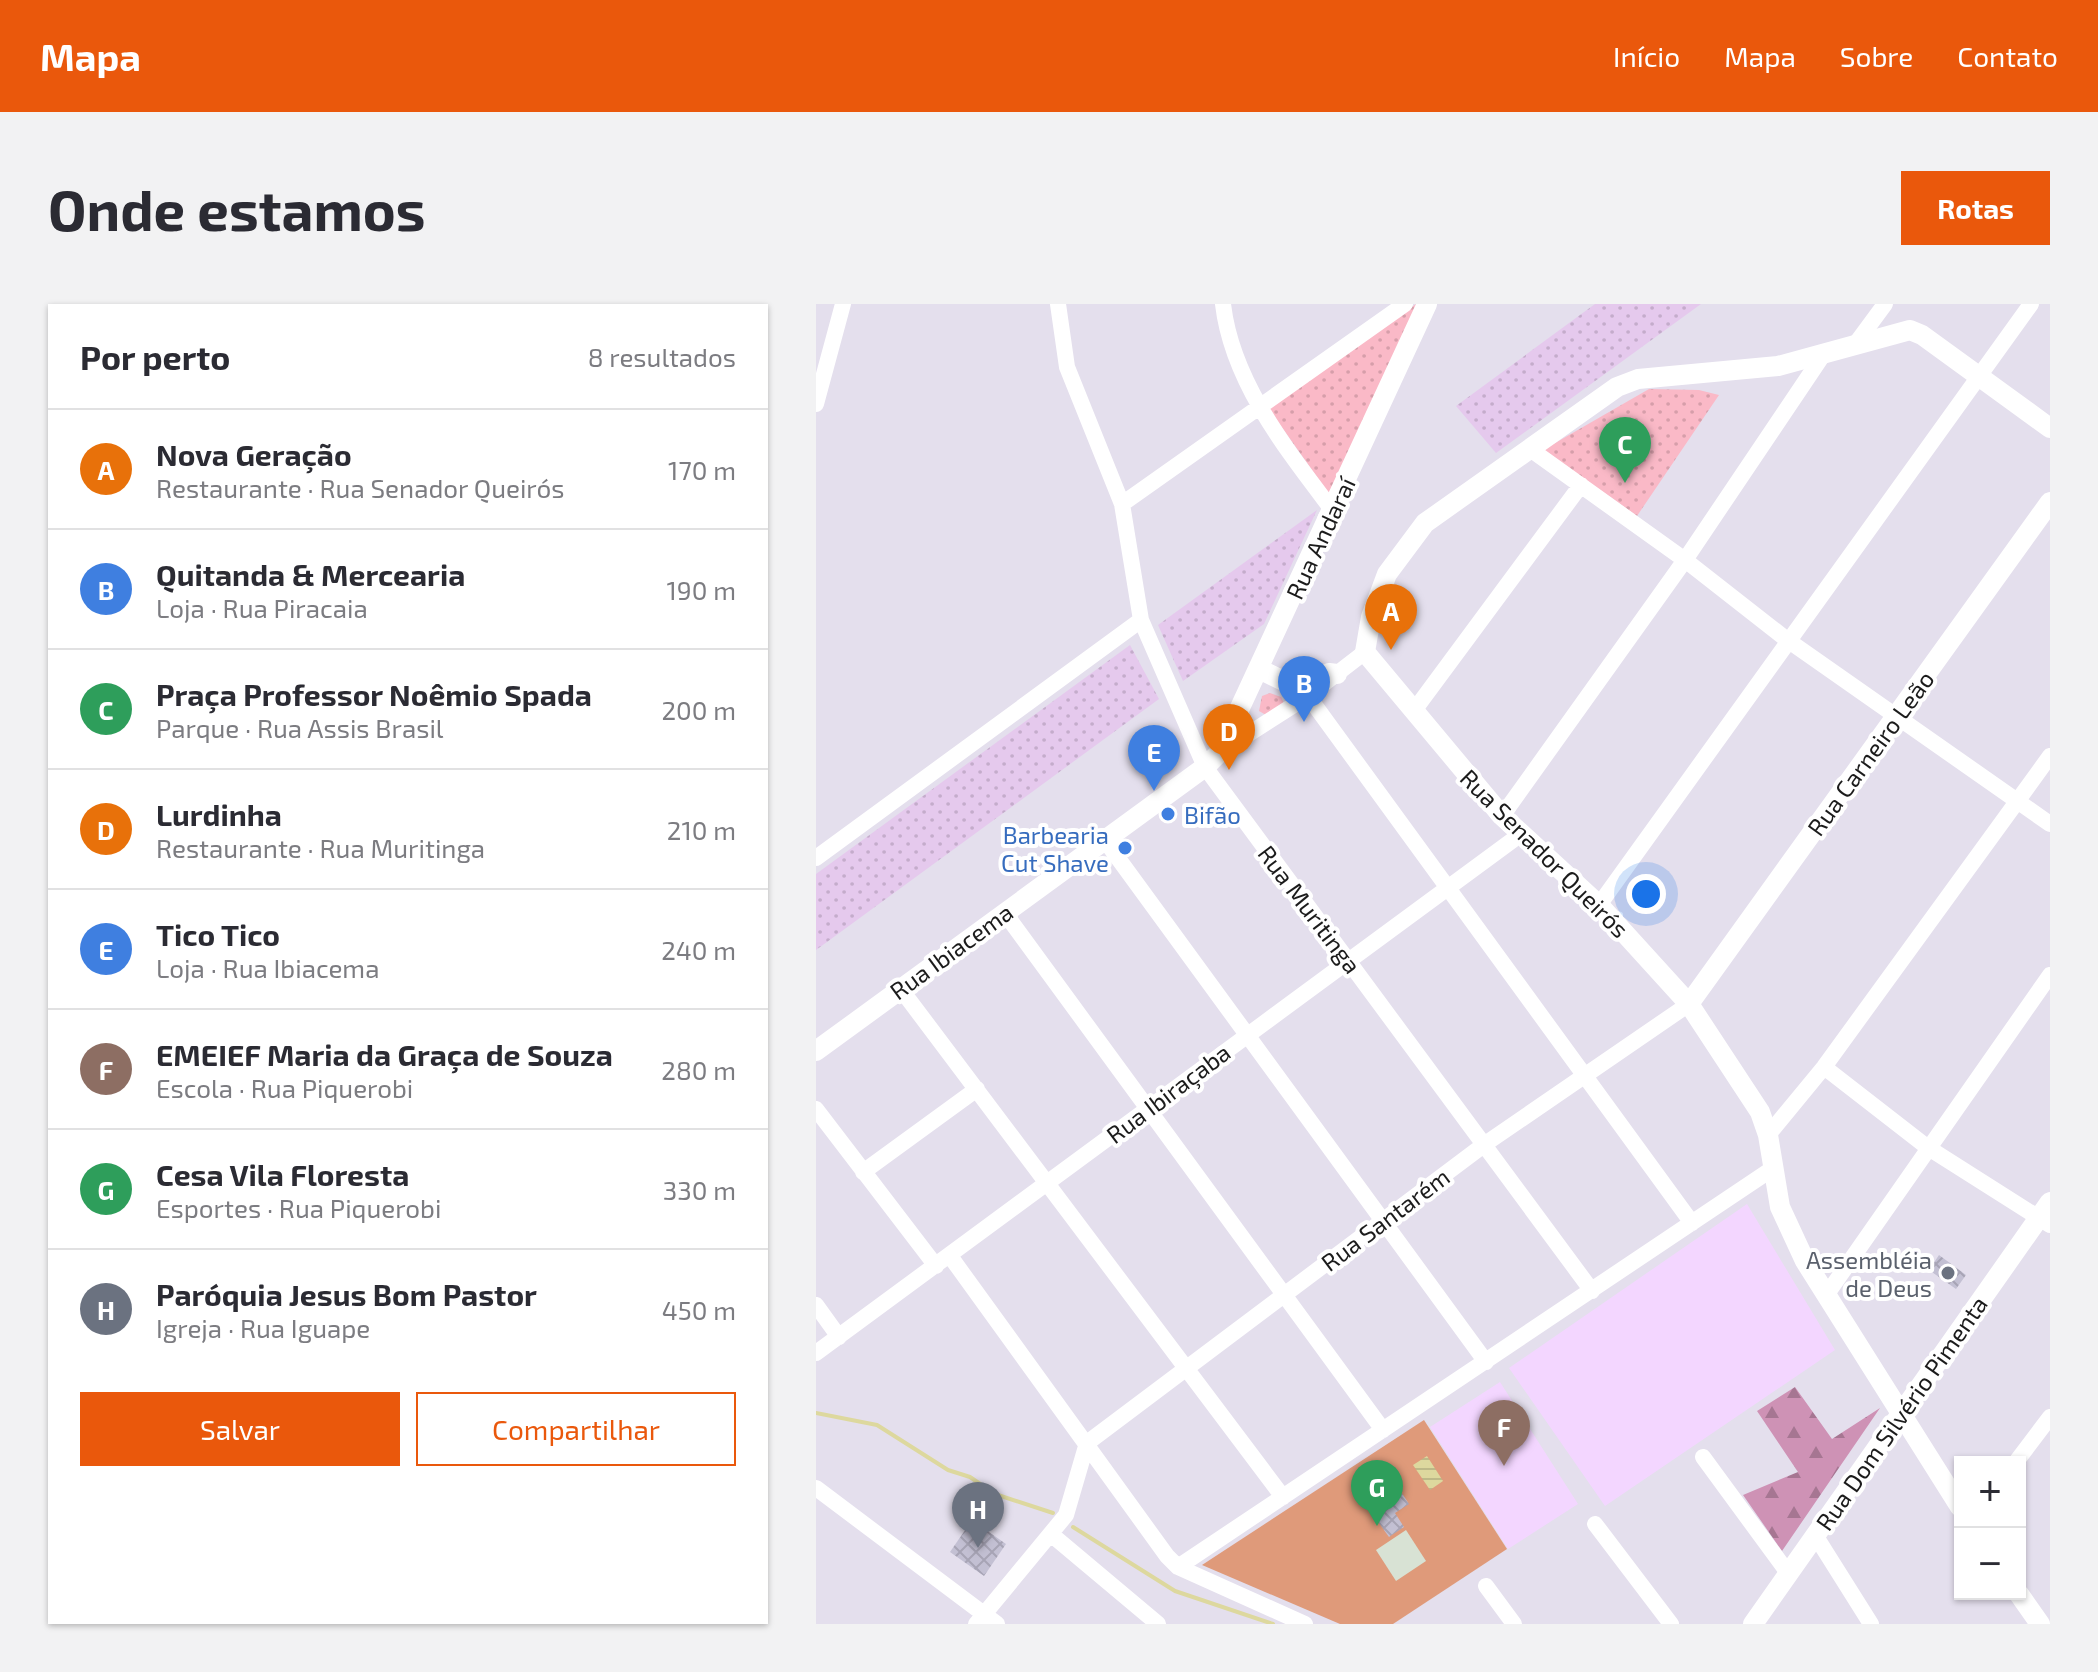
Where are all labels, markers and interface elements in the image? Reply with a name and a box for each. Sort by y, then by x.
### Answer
text: Mapa [40,33,141,79]
text: Início [1613,39,1680,73]
text: Mapa [1724,39,1796,73]
text: Sobre [1840,39,1913,73]
text: Contato [1957,39,2058,73]
button: Rotas [1901,171,2050,245]
text: Onde estamos [48,175,426,242]
text: Por perto [80,336,230,377]
text: 8 resultados [588,341,736,372]
pin: C [1599,417,1651,483]
text: Nova Geração [156,436,352,472]
text: A [98,454,114,485]
text: 170 m [668,454,736,485]
text: Restaurante · Rua Senador Queirós [156,472,564,503]
street label: Rua Andaraí [1279,472,1361,604]
text: Quitanda & Mercearia [156,556,465,592]
text: B [98,574,114,605]
text: 190 m [667,574,736,605]
pin: A [1365,584,1417,650]
text: Loja · Rua Piracaia [156,592,368,623]
pin: B [1278,656,1330,722]
street label: Rua Carneiro Leão [1800,665,1940,841]
text: Praça Professor Noêmio Spada [156,676,592,712]
text: C [98,694,114,725]
text: 200 m [661,694,736,725]
pin: D [1203,704,1255,770]
text: Parque · Rua Assis Brasil [156,712,444,743]
pin: E [1128,725,1180,791]
street label: Rua Senador Queirós [1455,763,1635,943]
text: Lurdinha [156,796,282,832]
place label: Bifão [1184,800,1241,829]
marker: Bifão [1159,805,1177,823]
text: D [97,814,115,845]
text: 210 m [667,814,736,845]
place label: Barbearia Cut Shave [1001,820,1109,877]
text: Restaurante · Rua Muritinga [156,832,485,863]
marker: Barbearia Cut Shave [1116,839,1134,857]
street label: Rua Muritinga [1252,839,1368,979]
your location [1626,874,1666,914]
street label: Rua Ibiacema [884,897,1018,1005]
text: Tico Tico [156,916,280,952]
text: E [98,934,114,965]
text: 240 m [661,934,736,965]
text: Loja · Rua Ibiacema [156,952,379,983]
text: EMEIEF Maria da Graça de Souza [156,1036,613,1072]
street label: Rua Ibiraçaba [1100,1037,1236,1150]
text: F [99,1054,113,1085]
text: 280 m [661,1054,736,1085]
text: Escola · Rua Piquerobi [156,1072,413,1103]
text: Cesa Vila Floresta [156,1156,409,1192]
street label: Rua Santarém [1315,1161,1455,1277]
text: G [98,1174,114,1205]
text: 330 m [663,1174,736,1205]
text: Esportes · Rua Piquerobi [156,1192,441,1223]
place label: Assembléia de Deus [1806,1245,1932,1302]
marker: Assembléia de Deus [1939,1264,1957,1282]
text: Paróquia Jesus Bom Pastor [156,1276,537,1312]
street label: Rua Dom Silvério Pimenta [1809,1290,1993,1536]
text: H [97,1294,115,1325]
text: 450 m [662,1294,736,1325]
text: Igreja · Rua Iguape [156,1312,370,1343]
button: Salvar [80,1392,400,1466]
button: Compartilhar [416,1392,736,1466]
pin: F [1478,1400,1530,1466]
map controls [1954,1456,2026,1600]
button: + [1954,1456,2026,1528]
pin: G [1351,1460,1403,1526]
pin: H [952,1482,1004,1548]
button: − [1954,1528,2026,1600]

